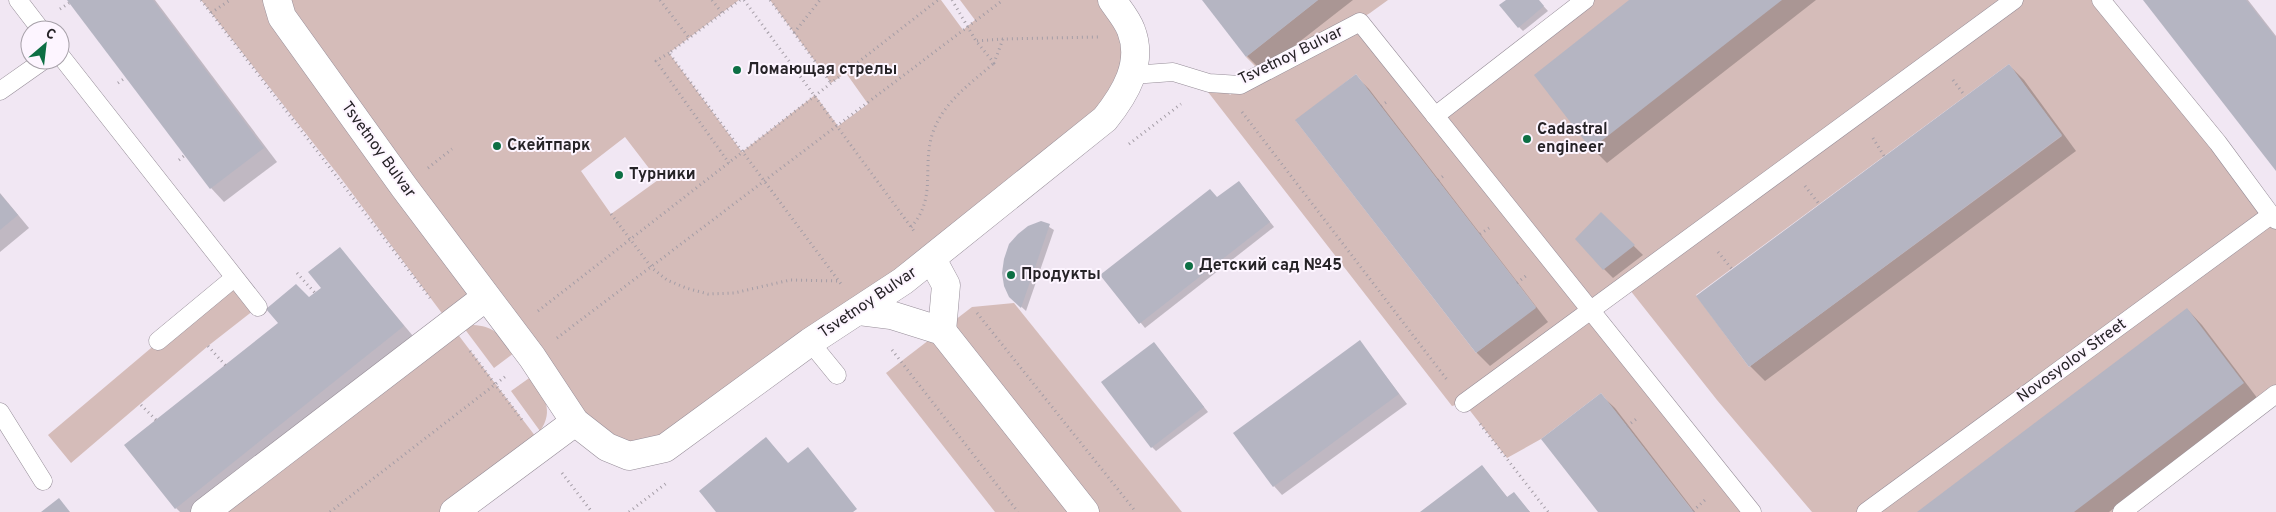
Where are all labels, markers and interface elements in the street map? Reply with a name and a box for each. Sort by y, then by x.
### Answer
north arrow [20,20,70,70]
street label: Tsvetnoy Bulvar [1235,22,1347,90]
text: С [42,25,58,44]
place label: Ломающая стрелы [747,60,897,80]
marker: Ломающая стрелы [731,64,743,76]
street label: Tsvetnoy Bulvar [336,98,420,202]
place label: Cadastral engineer [1537,120,1608,158]
marker: Cadastral engineer [1521,133,1533,145]
place label: Скейтпарк [507,136,590,156]
marker: Скейтпарк [491,140,503,152]
place label: Турники [629,165,696,185]
marker: Турники [613,169,625,181]
place label: Детский сад №45 [1199,256,1342,276]
marker: Детский сад №45 [1183,260,1195,272]
street label: Tsvetnoy Bulvar [815,263,921,343]
place label: Продукты [1021,265,1101,285]
marker: Продукты [1005,269,1017,281]
street label: Novosyolov Street [2013,315,2131,407]

